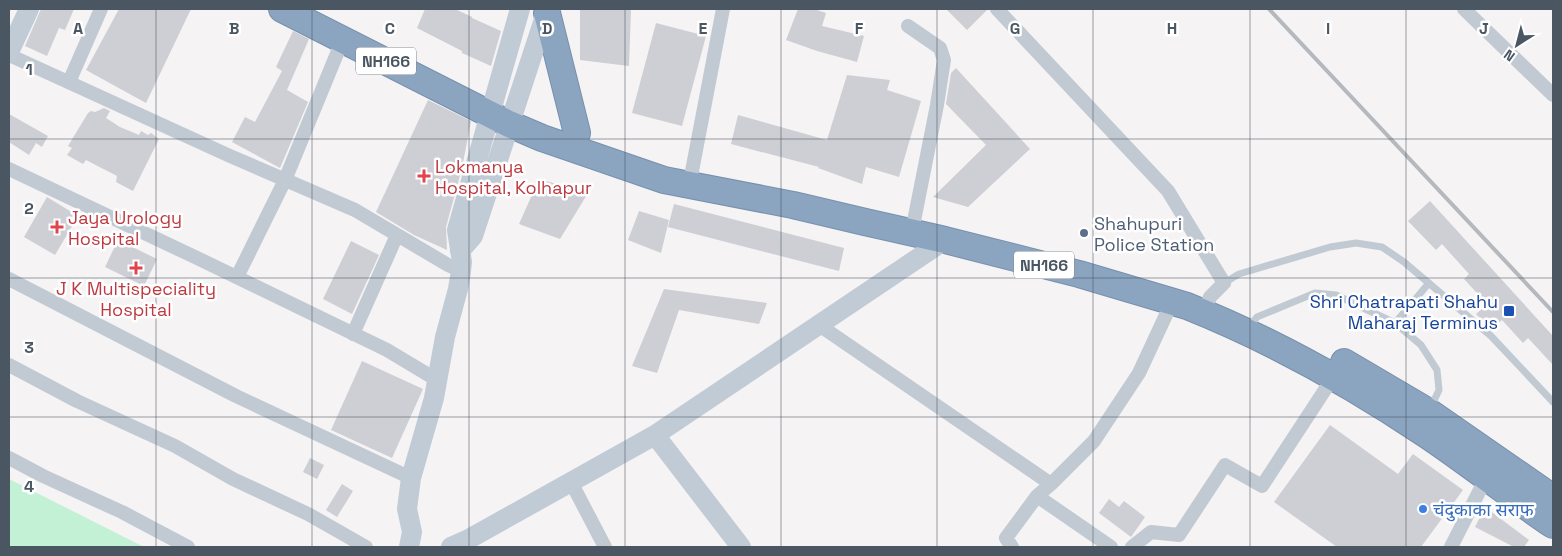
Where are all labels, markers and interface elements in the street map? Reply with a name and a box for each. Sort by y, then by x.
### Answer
text: A [73,18,83,39]
text: B [229,18,239,39]
text: C [385,18,395,39]
text: D [542,18,552,39]
text: E [699,18,708,39]
text: F [855,18,864,39]
text: G [1010,18,1020,39]
text: H [1167,18,1177,39]
text: I [1326,18,1330,39]
text: J [1479,18,1489,39]
north arrow [1492,20,1542,70]
text: N [1500,45,1518,66]
road number: NH166 [356,48,416,74]
text: 1 [25,59,33,80]
place label: Lokmanya Hospital, Kolhapur [435,155,592,199]
marker: Lokmanya Hospital, Kolhapur [417,169,431,183]
text: 2 [24,198,34,219]
place label: Jaya Urology Hospital [68,206,182,250]
place label: Shahupuri Police Station [1094,212,1214,256]
marker: Jaya Urology Hospital [50,220,64,234]
marker: Shahupuri Police Station [1078,227,1090,239]
road number: NH166 [1014,252,1074,278]
marker: J K Multispeciality Hospital [129,261,143,275]
place label: J K Multispeciality Hospital [56,277,216,321]
place label: Shri Chatrapati Shahu Maharaj Terminus [1310,290,1498,334]
marker: Shri Chatrapati Shahu Maharaj Terminus [1502,304,1516,318]
text: 3 [24,337,34,358]
text: 4 [24,476,34,497]
place label: चंदुकाका सराफ [1433,498,1535,522]
marker: चंदुकाका सराफ [1417,503,1429,515]

